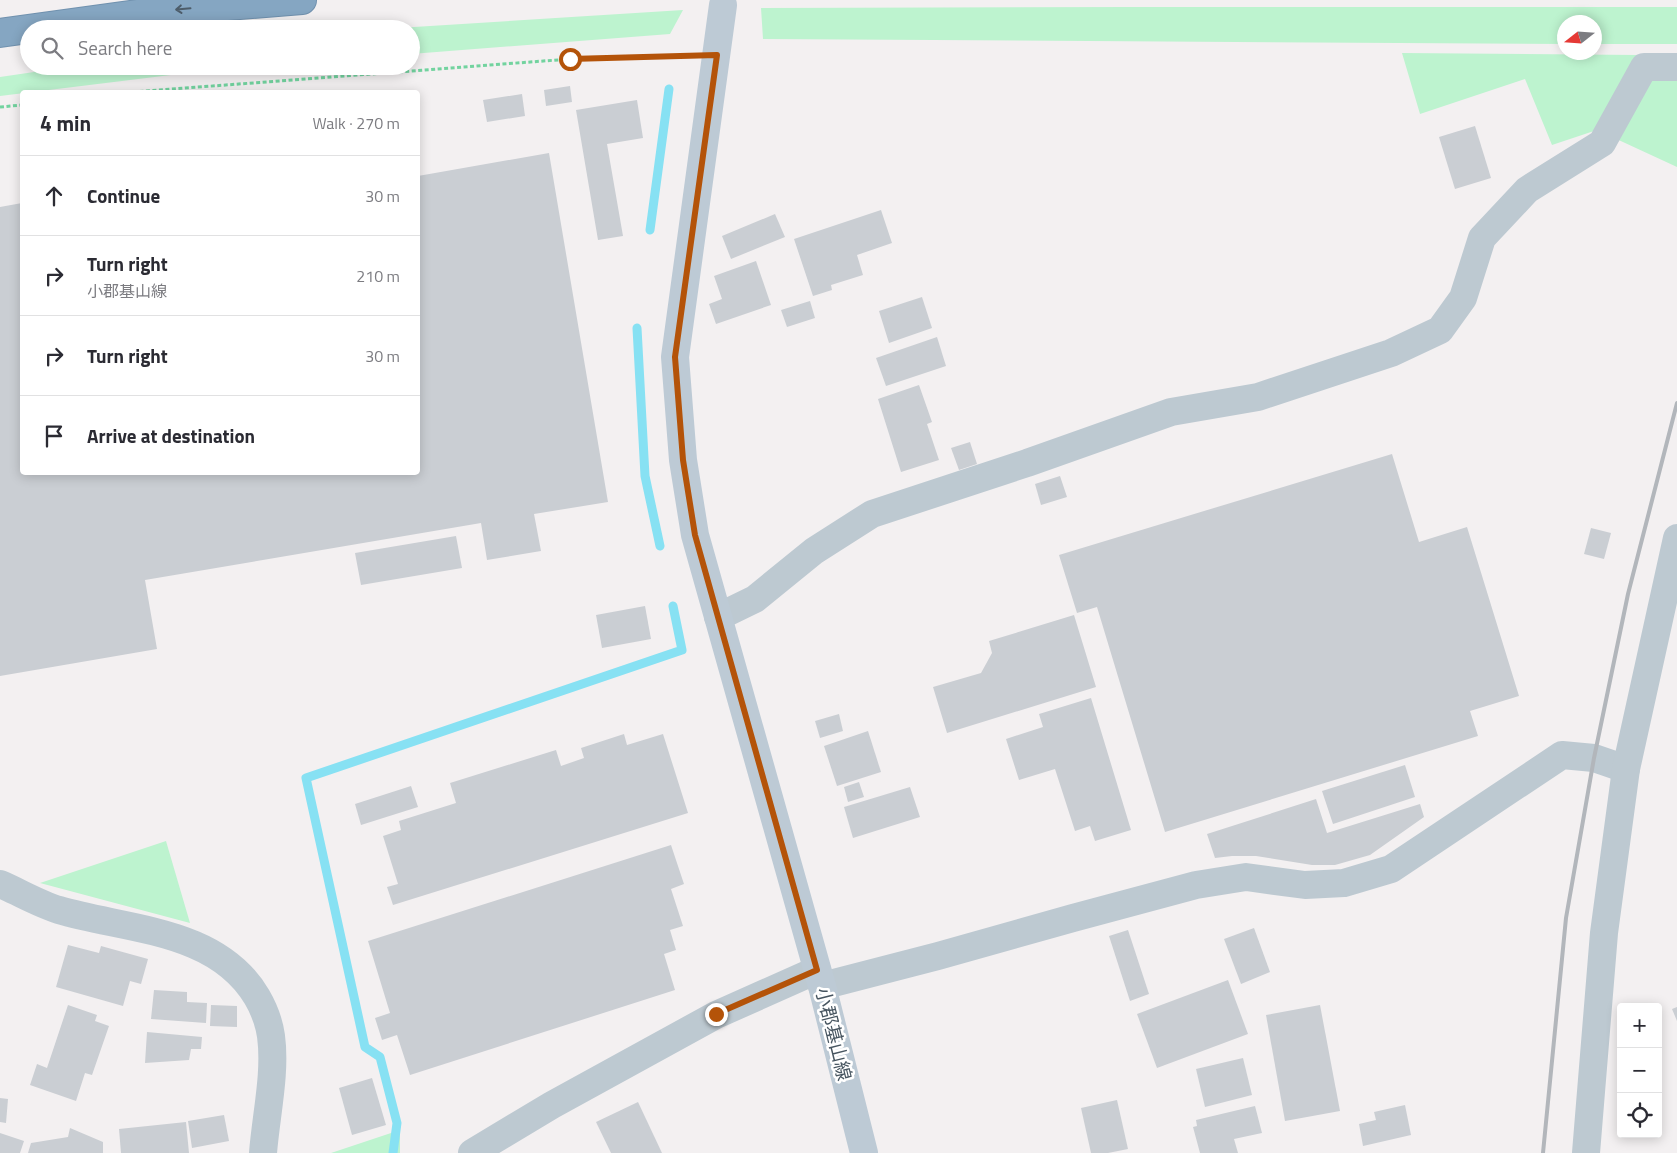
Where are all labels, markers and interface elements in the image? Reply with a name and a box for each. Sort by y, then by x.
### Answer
one-way arrow [176,5,192,14]
north arrow [1557,15,1602,60]
search box [20,20,420,75]
text: Search here [78,33,172,62]
icon: search [38,34,66,62]
route start [559,48,582,71]
text: 4 min [40,107,91,139]
text: Walk · 270 m [312,111,400,135]
text: Continue [87,181,160,210]
icon: ahead [40,182,68,210]
text: 30 m [365,184,400,208]
text: Turn right [87,249,168,278]
icon: right [40,262,68,290]
text: 210 m [356,264,400,288]
text: 小郡基山線 [87,279,167,303]
text: Turn right [87,341,168,370]
icon: right [40,342,68,370]
text: 30 m [365,344,400,368]
text: Arrive at destination [87,421,255,450]
icon: arrive [40,422,68,450]
street label: 小郡基山線 [809,984,860,1083]
route end [705,1003,728,1026]
map controls [1617,1003,1662,1138]
button: + [1617,1003,1662,1048]
button: − [1617,1048,1662,1093]
button: locate [1617,1093,1662,1138]

